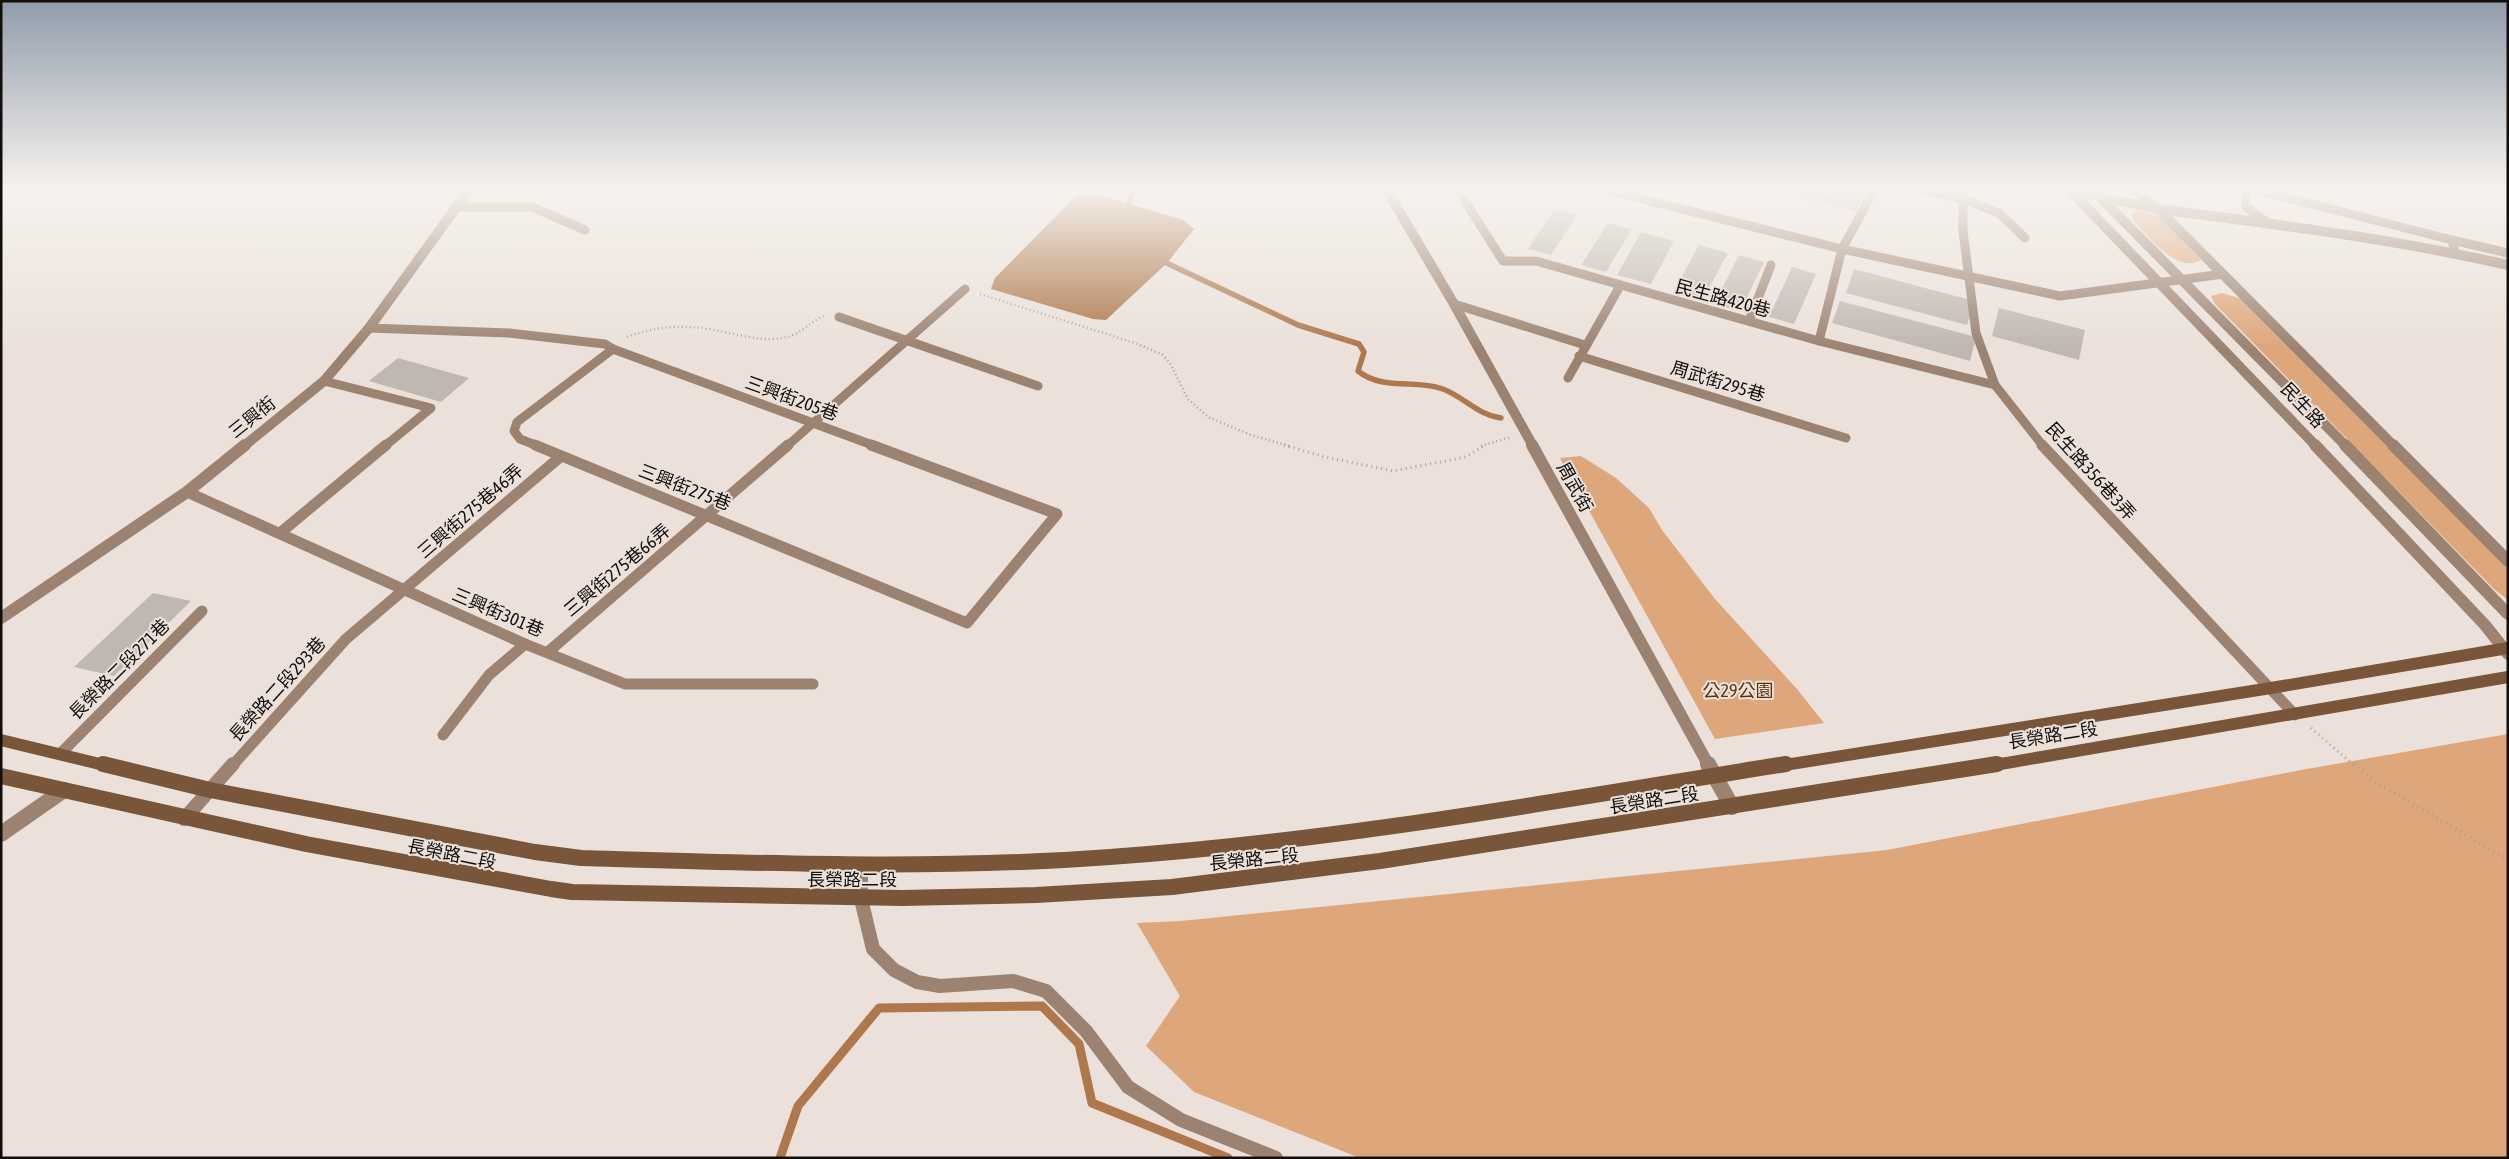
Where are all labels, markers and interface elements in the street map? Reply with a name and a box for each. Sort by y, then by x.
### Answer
street label: 民生路420巷 [1673,275,1773,321]
street label: 周武街295巷 [1668,357,1768,405]
street label: 三興街205巷 [743,371,841,425]
street label: 民生路 [2277,378,2329,432]
street label: 三興街 [224,392,280,442]
street label: 民生路356巷3弄 [2042,418,2140,524]
street label: 周武街 [1553,458,1597,516]
street label: 三興街275巷46弄 [413,460,527,562]
street label: 三興街275巷 [636,460,734,514]
street label: 三興街275巷66弄 [560,519,674,621]
street label: 三興街301巷 [449,583,547,641]
street label: 長榮路二段271巷 [64,614,174,724]
street label: 長榮路二段293巷 [225,632,329,746]
park label: 公29公園 [1703,680,1773,701]
street label: 長榮路二段 [2007,718,2099,752]
street label: 長榮路二段 [1608,783,1700,817]
street label: 長榮路二段 [406,835,498,873]
street label: 長榮路二段 [1208,844,1300,874]
street label: 長榮路二段 [807,869,897,890]

